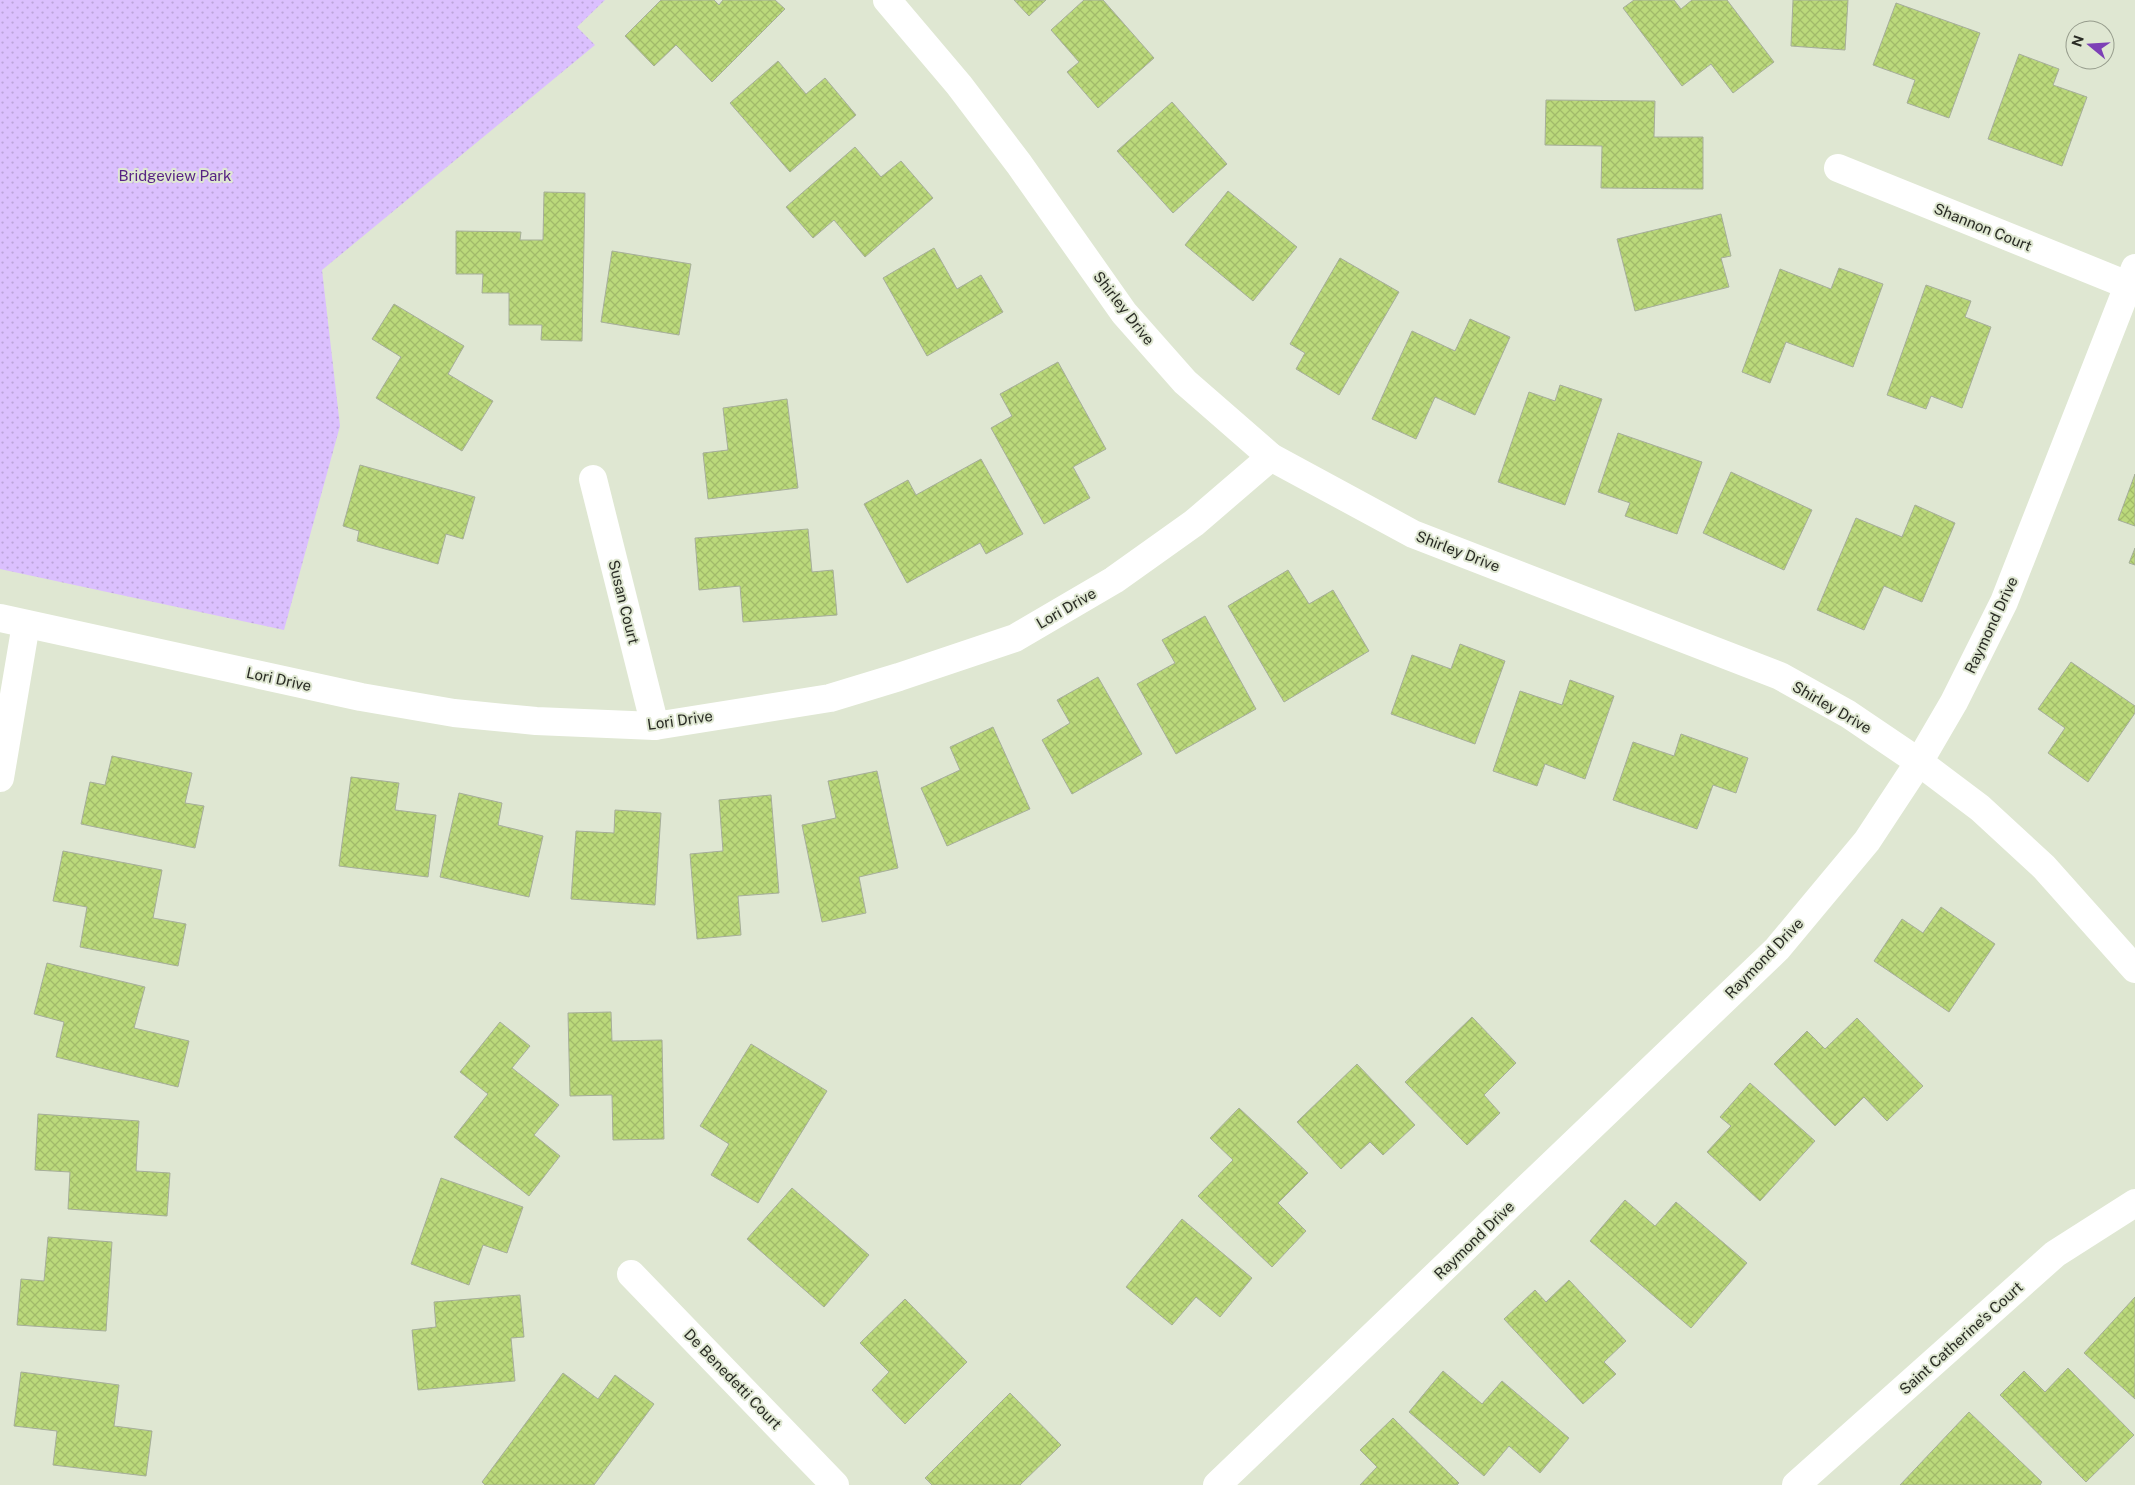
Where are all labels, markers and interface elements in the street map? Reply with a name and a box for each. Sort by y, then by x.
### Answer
north arrow [2065,20,2115,70]
text: N [2068,33,2087,49]
park label: Bridgeview Park [119,167,231,184]
street label: Shannon Court [1932,200,2035,254]
street label: Shirley Drive [1090,268,1158,348]
street label: Shirley Drive [1414,527,1502,575]
street label: Susan Court [605,558,643,646]
street label: Raymond Drive [1961,574,2021,676]
street label: Lori Drive [1033,584,1099,632]
street label: Lori Drive [245,664,313,694]
street label: Shirley Drive [1789,678,1875,736]
street label: Lori Drive [646,707,714,733]
street label: Raymond Drive [1722,914,1806,1002]
street label: Raymond Drive [1430,1198,1518,1282]
street label: Saint Catherine's Court [1896,1278,2026,1398]
street label: De Benedetti Court [681,1325,785,1433]

